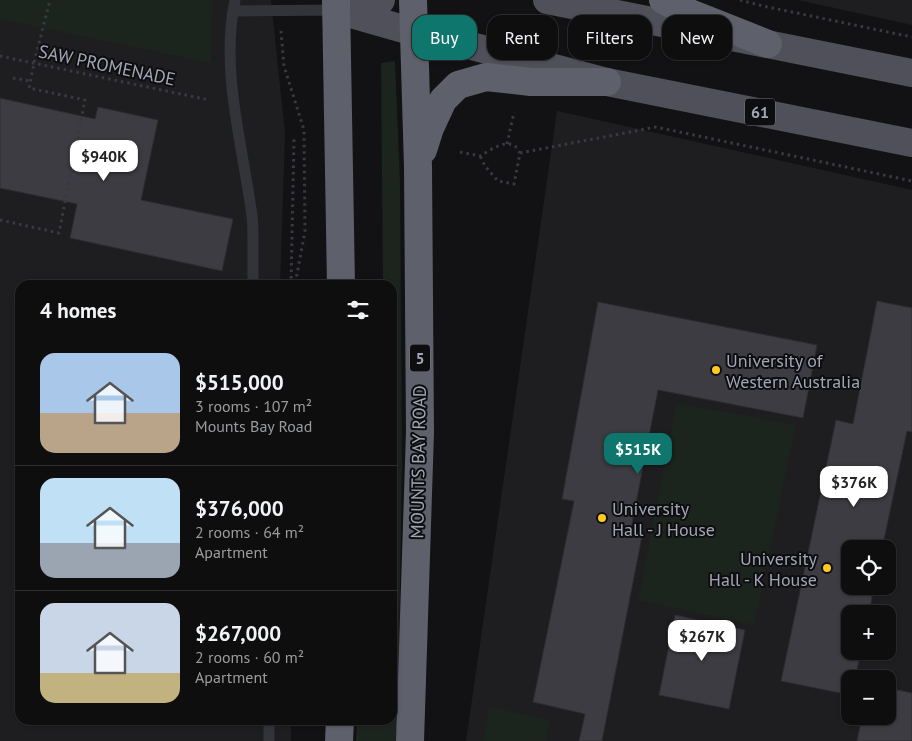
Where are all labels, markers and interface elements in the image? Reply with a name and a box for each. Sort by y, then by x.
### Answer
chip: Buy [412,15,477,60]
chip: Rent [487,15,558,60]
chip: Filters [568,15,652,60]
chip: New [662,15,732,60]
street label: SAW PROMENADE [37,39,177,91]
road number: 61 [745,98,775,125]
pin: $940K [69,140,139,182]
text: $940K [81,146,127,166]
icon: filters [344,296,372,324]
text: 4 homes [40,297,116,324]
road number: 5 [410,344,430,372]
place label: University of Western Australia [726,349,860,393]
marker: University of Western Australia [710,364,722,376]
text: $515,000 [195,369,284,396]
icon: home [80,373,140,433]
street label: MOUNTS BAY ROAD [405,385,431,539]
text: 3 rooms · 107 m² [195,396,312,416]
text: Mounts Bay Road [195,416,312,436]
pin: $515K [603,432,673,475]
text: $515K [615,439,661,459]
pin: $376K [819,466,889,508]
text: $376K [831,472,877,492]
text: $376,000 [195,495,284,522]
place label: University Hall - J House [612,497,715,541]
icon: home [80,498,140,558]
marker: University Hall - J House [596,512,608,524]
text: 2 rooms · 64 m² [195,522,304,542]
map controls [841,540,896,725]
button: locate [841,540,896,595]
text: Apartment [195,542,268,562]
place label: University Hall - K House [709,547,818,591]
marker: University Hall - K House [821,562,833,574]
button: + [841,605,896,660]
text: $267,000 [195,620,281,647]
pin: $267K [667,620,737,662]
icon: home [80,623,140,683]
text: $267K [679,626,725,646]
text: 2 rooms · 60 m² [195,647,304,667]
text: Apartment [195,667,268,687]
button: − [841,670,896,725]

